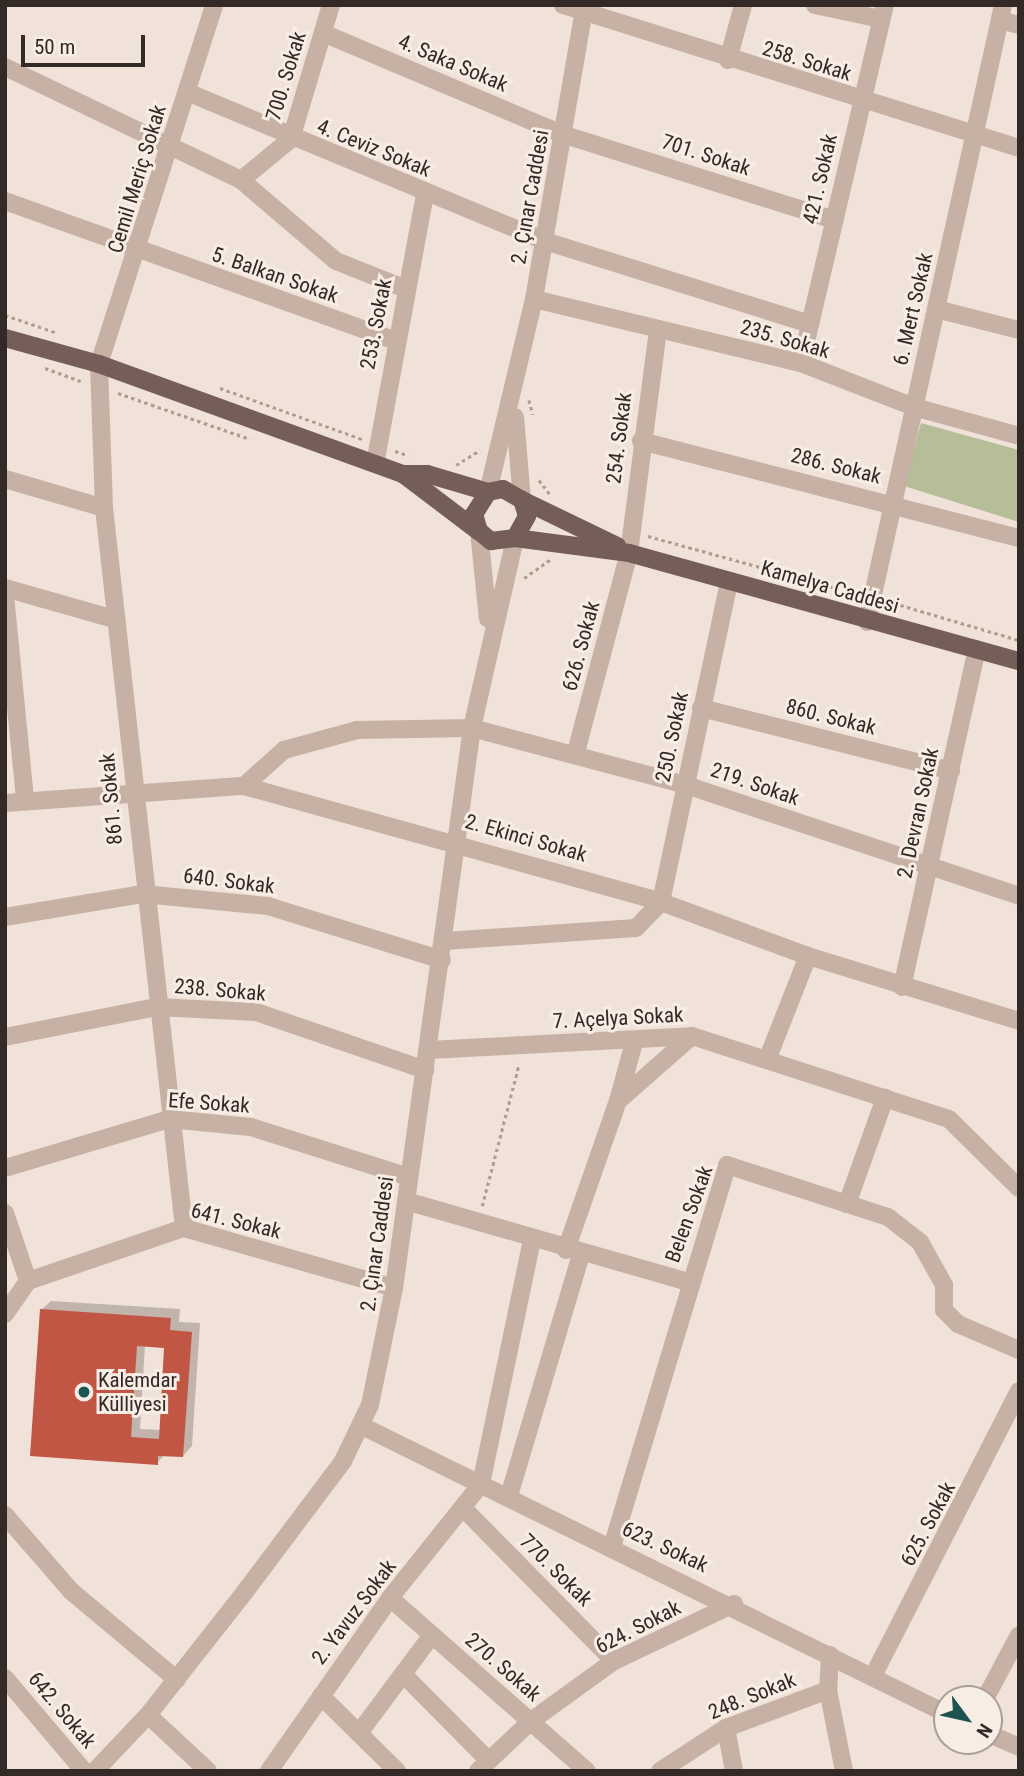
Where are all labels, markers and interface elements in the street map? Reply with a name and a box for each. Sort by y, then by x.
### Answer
scale bar [24,21,149,65]
street label: 700. Sokak [261,28,311,124]
street label: 4. Saka Sokak [394,29,512,97]
text: 50 m [34,35,75,59]
street label: 258. Sokak [759,36,855,86]
street label: Cemil Meriç Sokak [102,102,172,256]
street label: 4. Ceviz Sokak [313,114,435,182]
street label: 2. Çınar Caddesi [506,128,554,266]
street label: 701. Sokak [658,129,754,181]
street label: 421. Sokak [797,131,843,227]
street label: 5. Balkan Sokak [208,242,342,308]
street label: 6. Mert Sokak [888,250,938,368]
street label: 253. Sokak [355,277,397,371]
street label: 235. Sokak [737,314,833,364]
street label: 254. Sokak [601,391,637,485]
street label: 286. Sokak [788,443,884,489]
street label: Kamelya Caddesi [758,555,902,619]
street label: 626. Sokak [557,598,605,694]
street label: 250. Sokak [650,689,694,785]
street label: 860. Sokak [783,694,879,740]
street label: 2. Devran Sokak [892,745,944,881]
street label: 861. Sokak [94,752,128,846]
street label: 219. Sokak [707,757,803,811]
street label: 2. Ekinci Sokak [462,809,590,867]
street label: 640. Sokak [182,863,276,899]
street label: 238. Sokak [173,973,267,1007]
street label: 7. Açelya Sokak [552,1002,684,1034]
street label: Efe Sokak [167,1088,251,1118]
street label: Belen Sokak [660,1162,718,1266]
street label: 2. Çınar Caddesi [355,1175,399,1313]
street label: 641. Sokak [188,1198,284,1244]
place label: Kalemdar Külliyesi [98,1367,177,1417]
marker: Kalemdar Külliyesi [76,1384,92,1400]
street label: 625. Sokak [895,1478,961,1570]
street label: 623. Sokak [618,1516,712,1578]
street label: 770. Sokak [515,1529,597,1611]
street label: 2. Yavuz Sokak [306,1555,402,1669]
street label: 624. Sokak [591,1595,685,1659]
street label: 270. Sokak [460,1627,546,1707]
street label: 642. Sokak [23,1667,101,1753]
street label: 248. Sokak [705,1667,799,1725]
north arrow [933,1685,1003,1755]
text: N [972,1719,997,1742]

